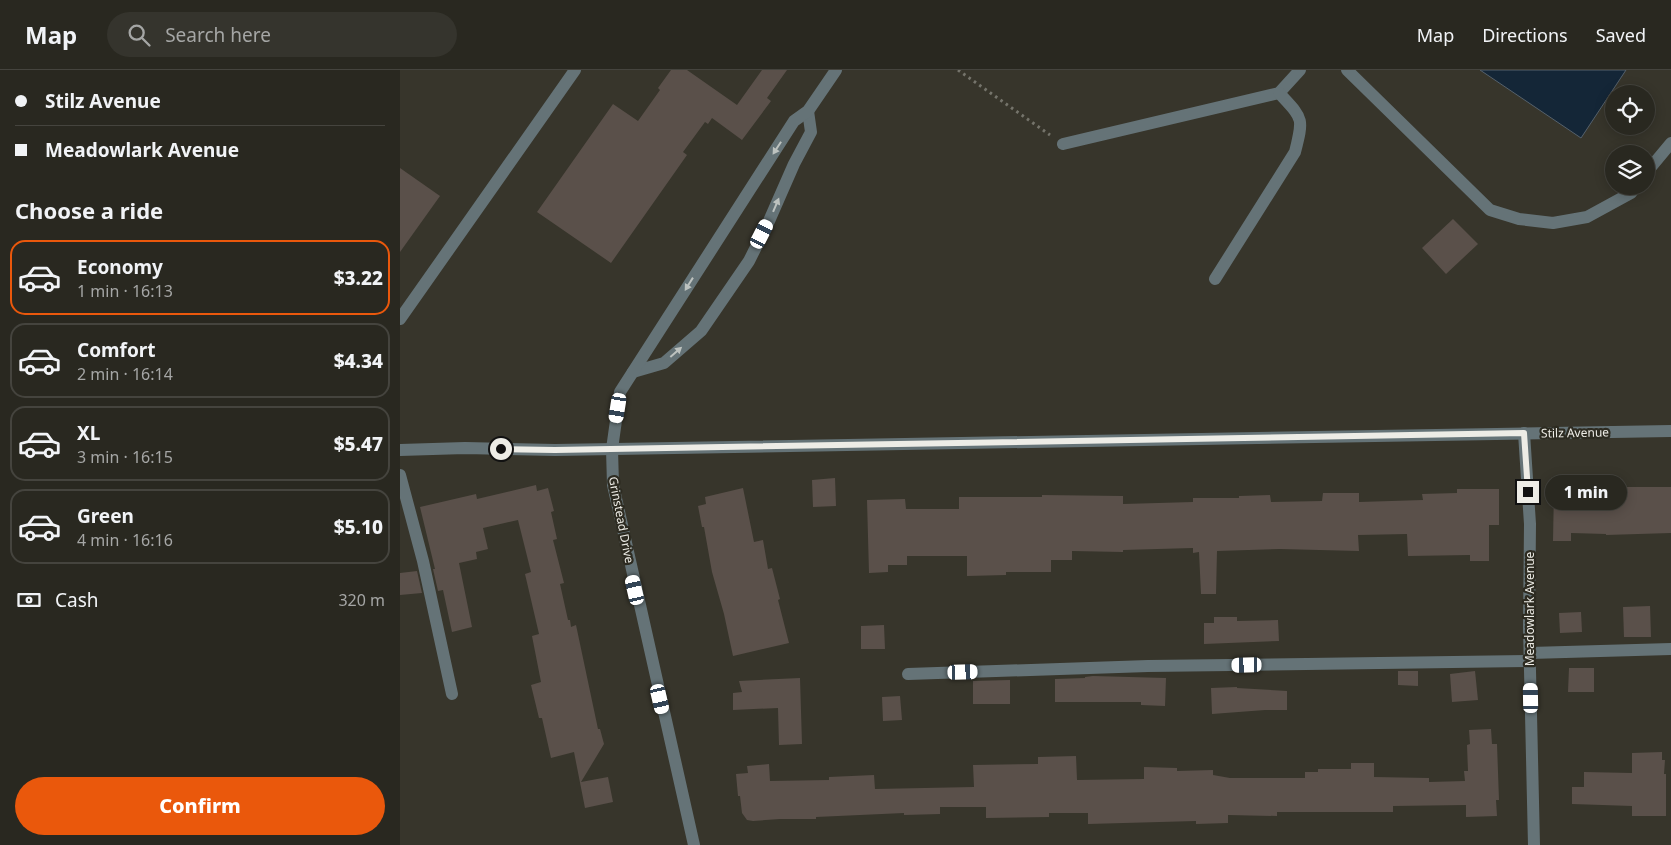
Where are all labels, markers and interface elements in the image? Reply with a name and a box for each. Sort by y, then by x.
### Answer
search box [107,12,457,57]
text: Map [25,18,77,51]
icon: search [125,21,153,49]
text: Search here [165,22,271,48]
text: Map [1417,23,1454,47]
text: Directions [1482,23,1568,47]
text: Saved [1596,23,1646,47]
map controls [1605,85,1655,195]
button: locate [1605,85,1655,135]
text: Stilz Avenue [45,88,161,114]
text: Meadowlark Avenue [45,137,239,163]
one-way arrow [772,141,781,154]
button: layers [1605,145,1655,195]
text: Choose a ride [15,195,163,225]
one-way arrow [772,198,780,212]
car [748,217,775,251]
text: Economy [77,254,163,280]
icon: car [17,255,62,300]
text: $3.22 [334,265,383,291]
one-way arrow [684,278,694,291]
text: 1 min · 16:13 [77,280,173,302]
text: Comfort [77,337,156,363]
icon: car [17,338,62,383]
one-way arrow [670,347,683,358]
text: $4.34 [334,348,383,374]
text: 2 min · 16:14 [77,363,173,385]
car [608,392,627,424]
text: XL [77,420,100,446]
icon: car [17,421,62,466]
street label: Stilz Avenue [1541,423,1609,442]
text: $5.47 [334,431,383,457]
route start [490,438,512,460]
text: 3 min · 16:15 [77,446,173,468]
callout: 1 min [1546,474,1628,510]
street label: Grinstead Drive [605,475,638,565]
route end [1517,481,1539,503]
text: 1 min [1564,481,1608,503]
text: Green [77,503,134,529]
icon: car [17,504,62,549]
text: $5.10 [334,514,383,540]
text: 4 min · 16:16 [77,529,173,551]
street label: Meadowlark Avenue [1521,551,1538,666]
car [624,574,645,606]
icon: cash [15,586,43,614]
text: Cash [55,587,99,613]
text: 320 m [338,589,385,611]
car [1231,657,1262,673]
car [947,664,978,680]
car [649,683,670,715]
car [1523,683,1538,713]
button: Confirm [15,777,385,835]

